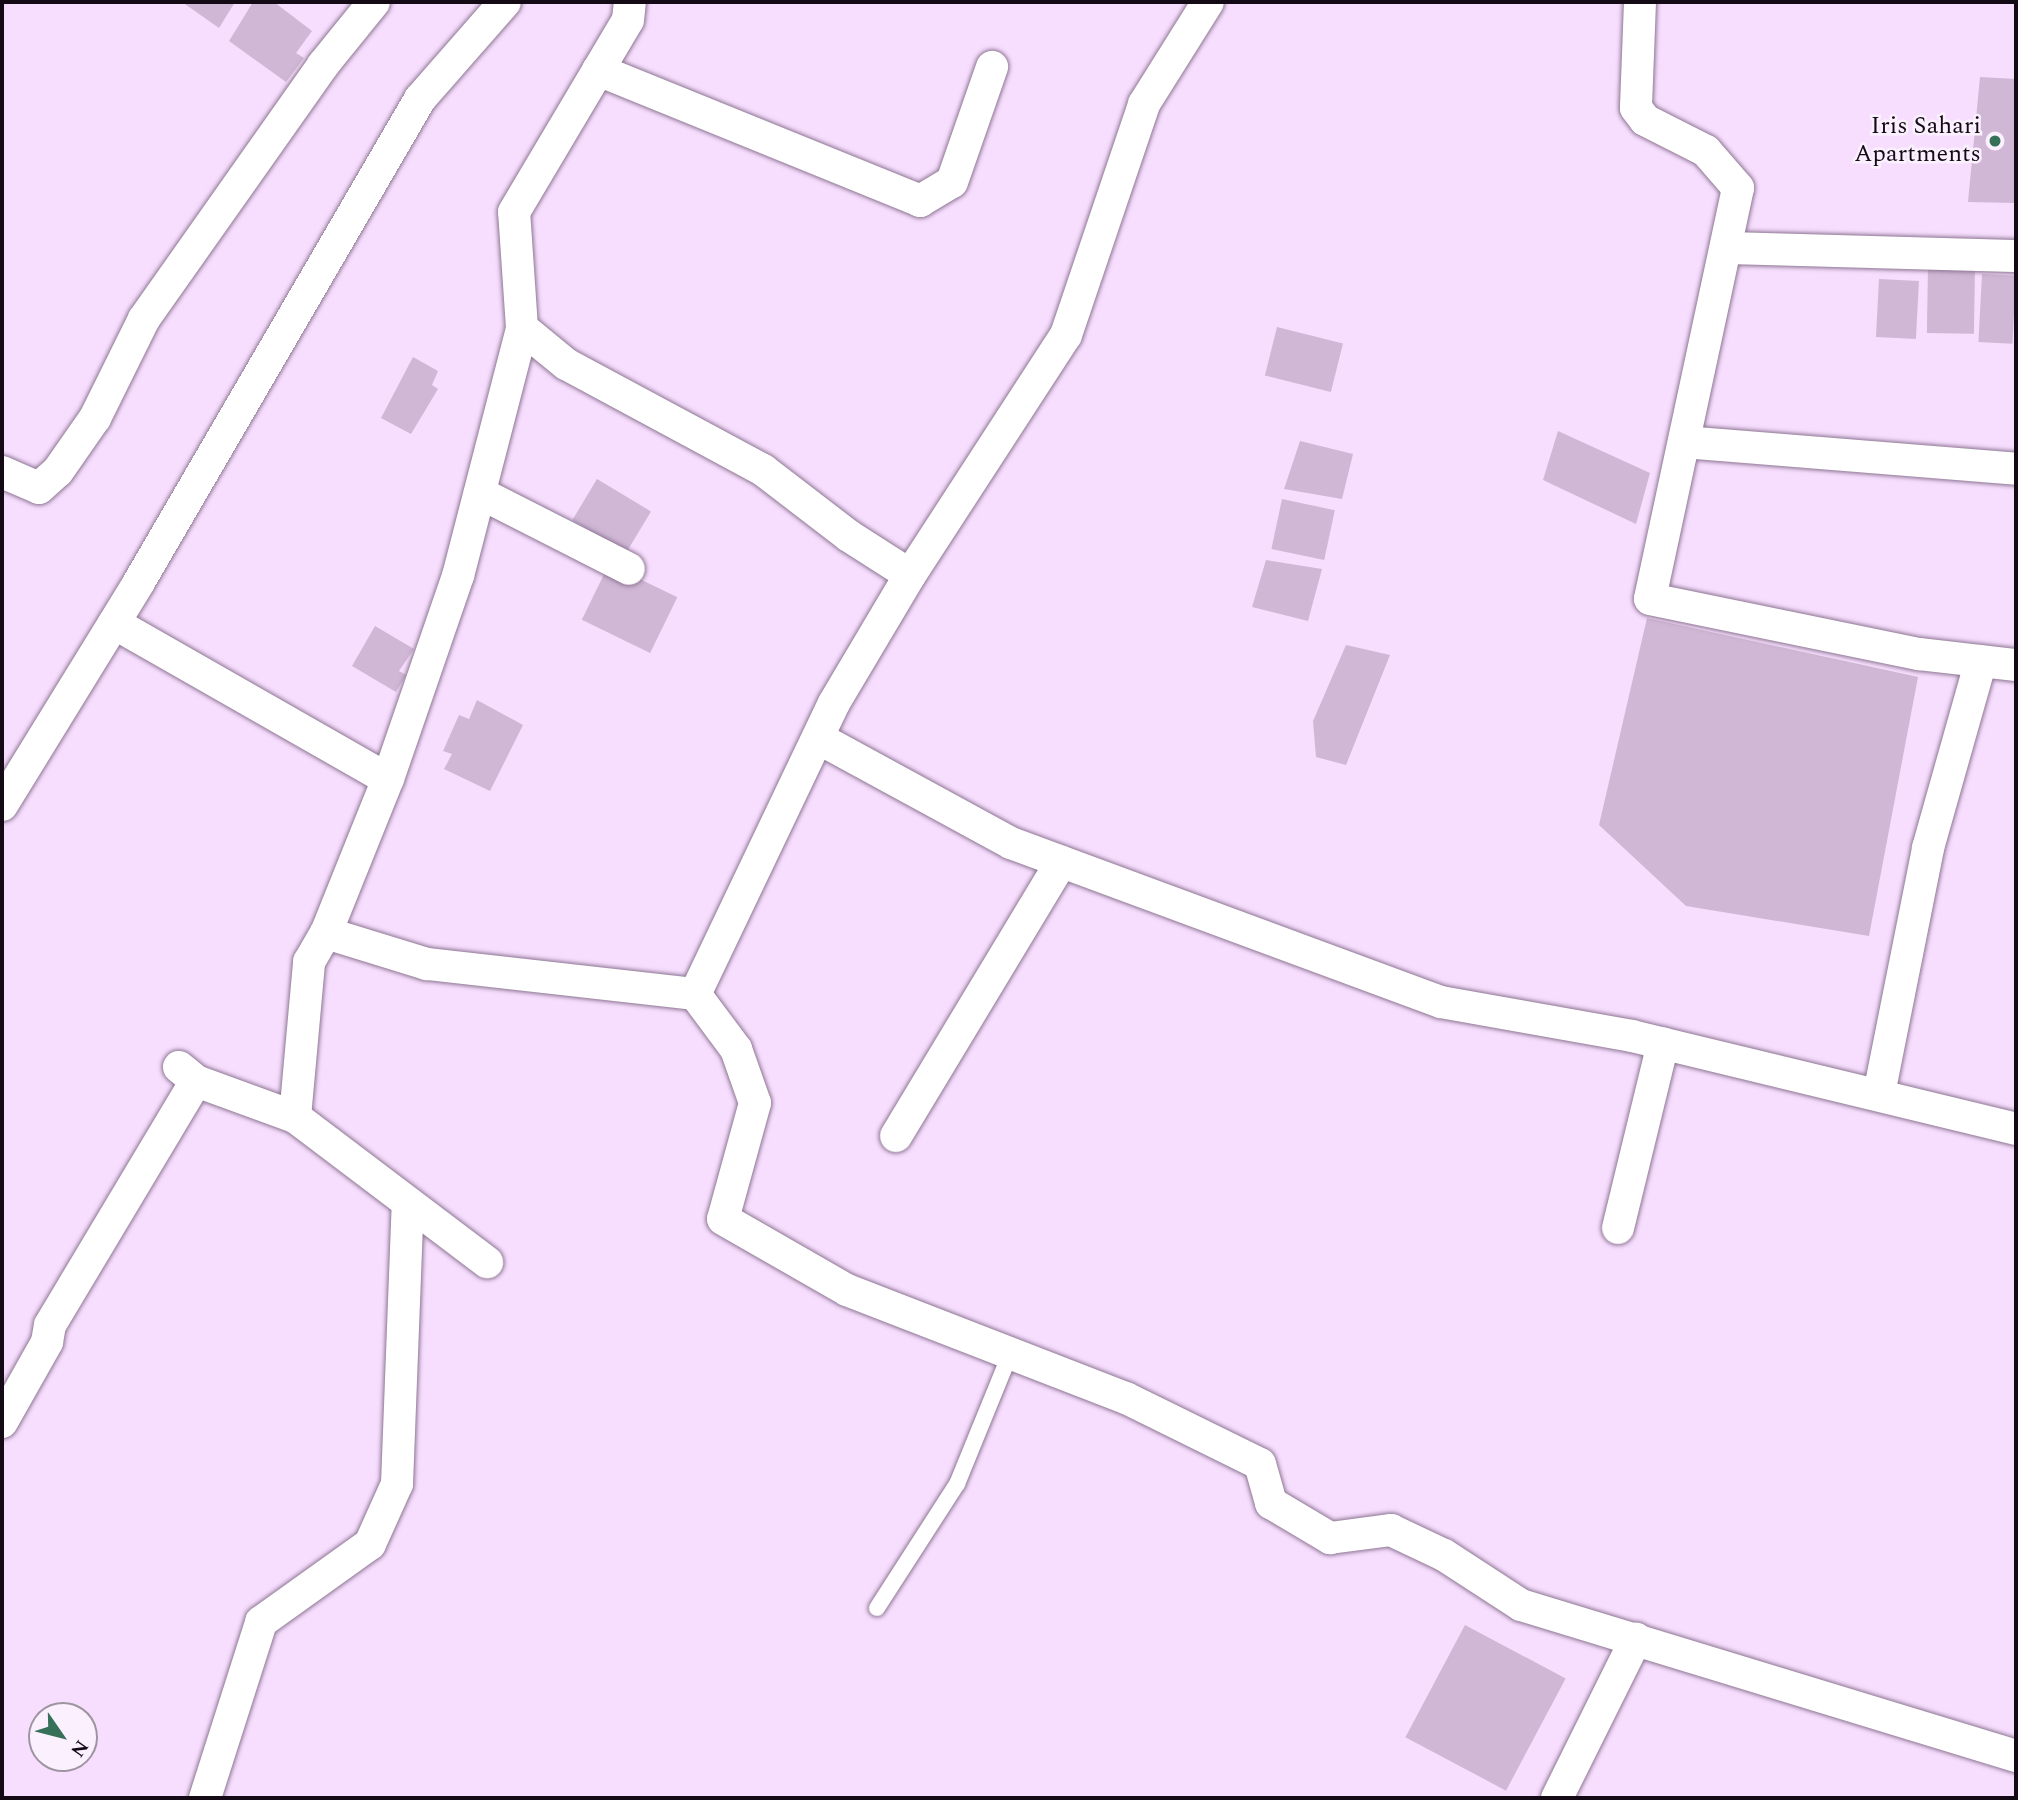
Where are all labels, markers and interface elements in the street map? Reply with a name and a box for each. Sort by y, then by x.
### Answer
place label: Iris Sahari Apartments [1854,113,1981,169]
marker: Iris Sahari Apartments [1987,133,2003,149]
north arrow [28,1702,98,1772]
text: N [63,1734,95,1763]

